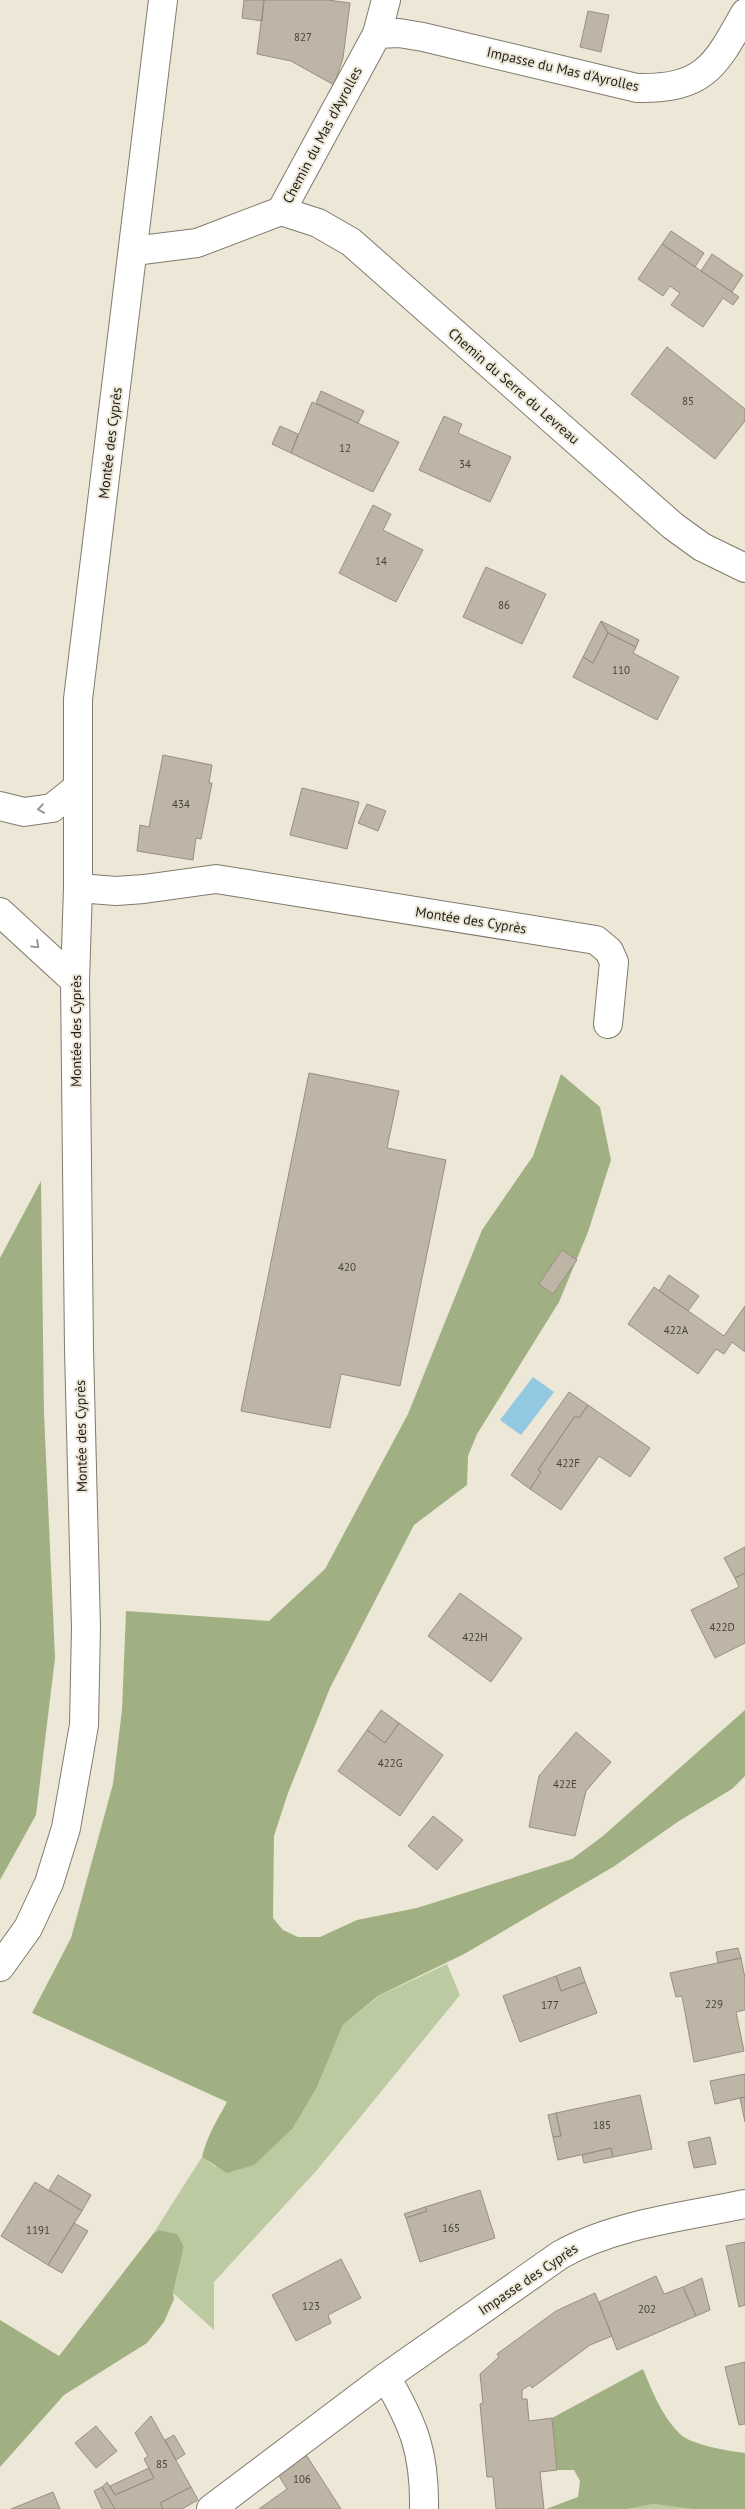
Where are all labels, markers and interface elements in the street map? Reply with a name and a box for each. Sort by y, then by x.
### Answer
house number: 827 [294,30,312,44]
street label: Impasse du Mas d'Ayrolles [485,43,641,95]
street label: Chemin du Mas d'Ayrolles [278,63,366,206]
street label: Chemin du Serre du Levreau [445,324,583,448]
street label: Montée des Cyprès [94,386,126,500]
house number: 85 [682,394,694,408]
house number: 12 [339,441,351,455]
house number: 34 [459,457,471,471]
house number: 14 [375,554,387,568]
house number: 86 [498,598,510,612]
house number: 110 [612,663,630,677]
house number: 434 [172,797,190,811]
one-way arrow [37,804,46,814]
street label: Montée des Cyprès [414,902,528,938]
one-way arrow [30,939,39,948]
street label: Montée des Cyprès [67,975,85,1087]
house number: 420 [338,1260,356,1274]
house number: 422A [664,1323,689,1337]
street label: Montée des Cyprès [71,1380,91,1492]
house number: 422F [556,1456,580,1470]
house number: 422D [709,1620,735,1634]
house number: 422H [462,1630,488,1644]
house number: 422G [378,1756,403,1770]
house number: 422E [553,1777,577,1791]
house number: 229 [705,1997,723,2011]
house number: 177 [541,1998,559,2012]
house number: 185 [593,2118,611,2132]
house number: 165 [442,2221,460,2235]
house number: 1191 [26,2223,50,2237]
street label: Impasse des Cyprès [475,2239,581,2319]
house number: 123 [302,2299,320,2313]
house number: 202 [638,2302,656,2316]
house number: 85 [156,2457,168,2471]
house number: 106 [293,2472,311,2486]

